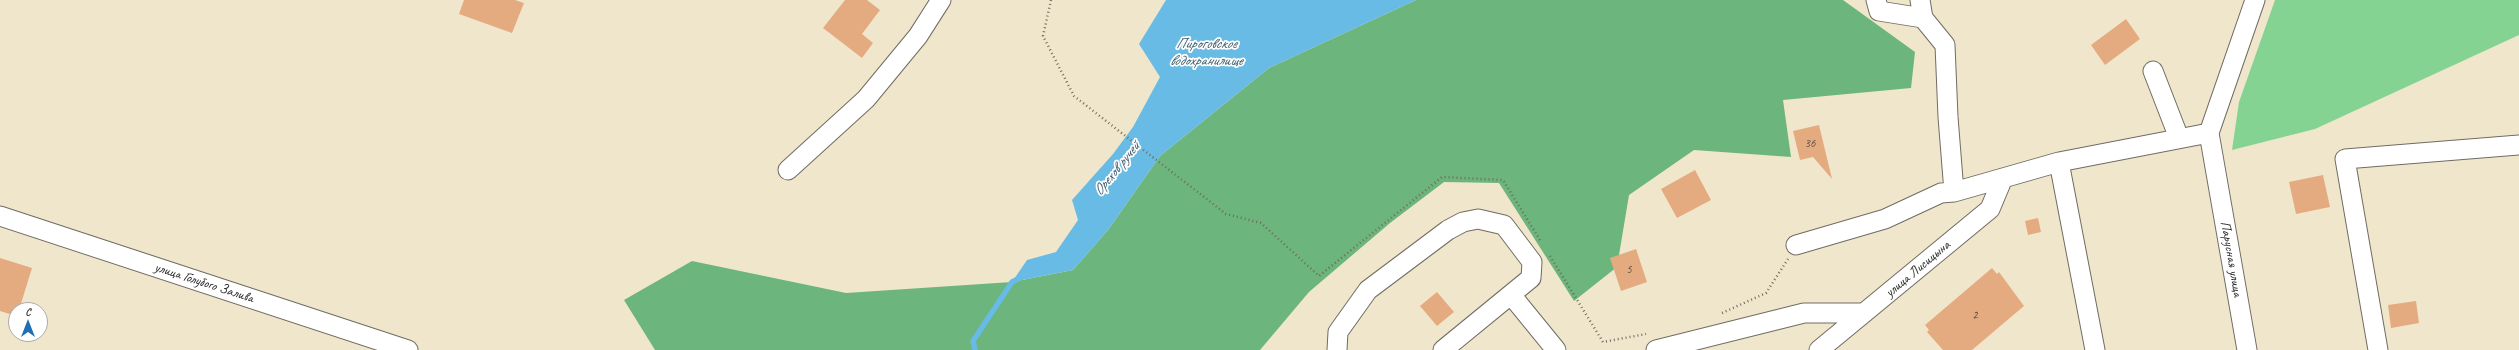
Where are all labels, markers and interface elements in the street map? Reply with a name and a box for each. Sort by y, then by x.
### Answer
water label: Пироговское водохранилище [1170,35,1242,70]
house number: 36 [1805,137,1815,151]
water label: Орехов ручей [1090,139,1144,199]
street label: Парусная улица [2216,220,2246,298]
street label: улица Лисицына [1882,237,1954,301]
street label: улица Голубого Залива [152,259,256,307]
house number: 5 [1626,263,1632,277]
north arrow [8,302,48,342]
text: С [25,304,31,318]
house number: 2 [1972,309,1978,323]

